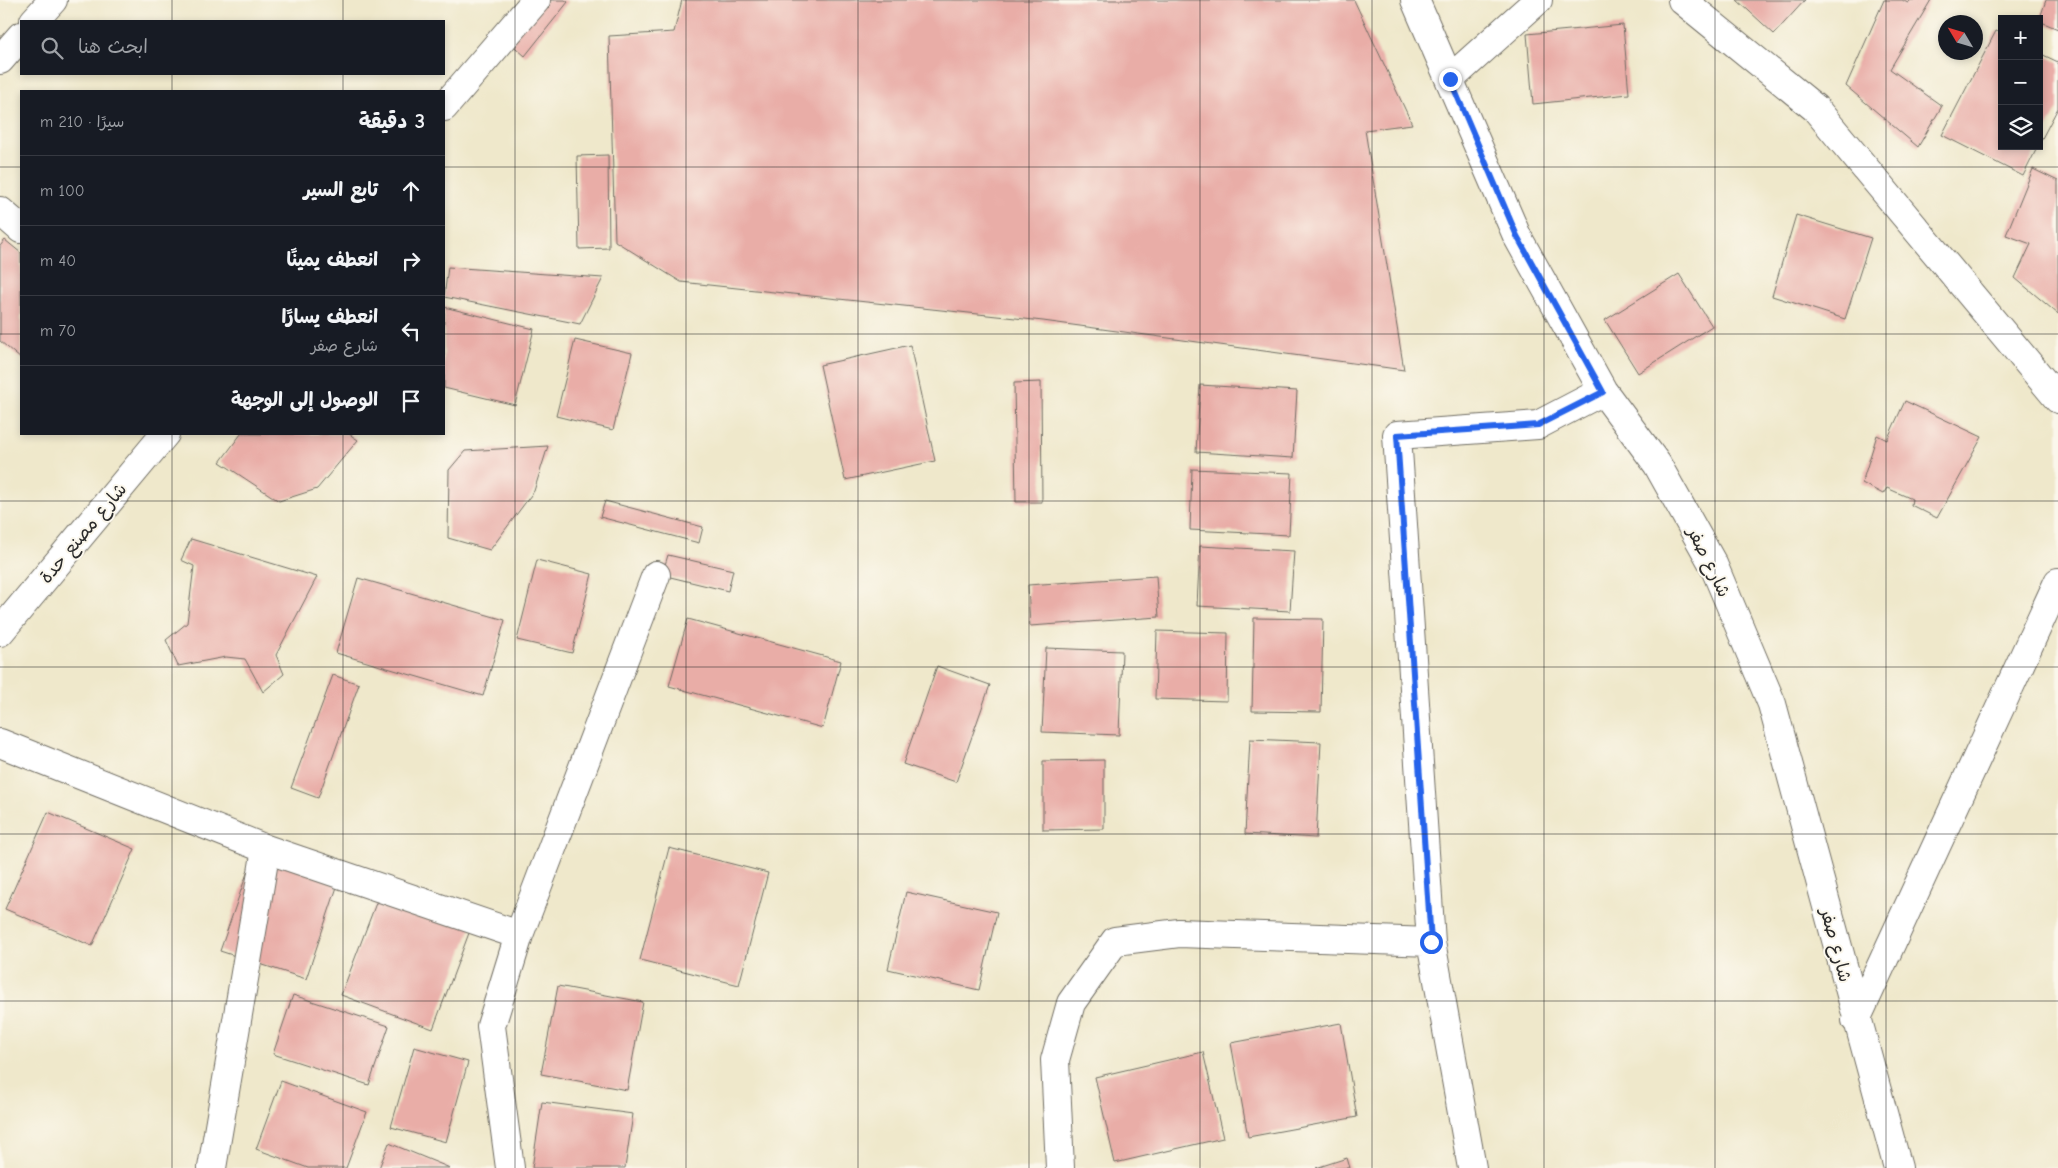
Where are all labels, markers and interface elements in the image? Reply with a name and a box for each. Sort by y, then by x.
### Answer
north arrow [1938,15,1983,60]
map controls [1998,15,2043,150]
button: + [1998,15,2043,60]
search box [20,20,445,75]
icon: search [38,34,66,62]
text: ابحث هنا [78,36,148,58]
button: − [1998,60,2043,105]
route end [1439,68,1462,91]
button: layers [1998,105,2043,150]
text: 3 دقيقة [359,109,425,133]
text: سيرًا · 210 m [40,113,124,131]
icon: ahead [397,177,425,205]
text: تابع السير [304,179,378,201]
text: 100 m [40,182,84,200]
icon: right [397,247,425,275]
text: انعطف يمينًا [286,249,378,271]
text: 40 m [40,252,76,270]
text: انعطف يسارًا [281,306,378,328]
icon: left [397,317,425,345]
text: 70 m [40,322,76,340]
text: شارع صفر [311,337,378,355]
icon: arrive [397,387,425,415]
text: الوصول إلى الوجهة [231,389,378,411]
street label: شارع مصنع حدة [35,479,133,589]
street label: شارع صفر [1681,522,1735,601]
street label: شارع صفر [1814,904,1855,985]
route start [1420,931,1443,954]

